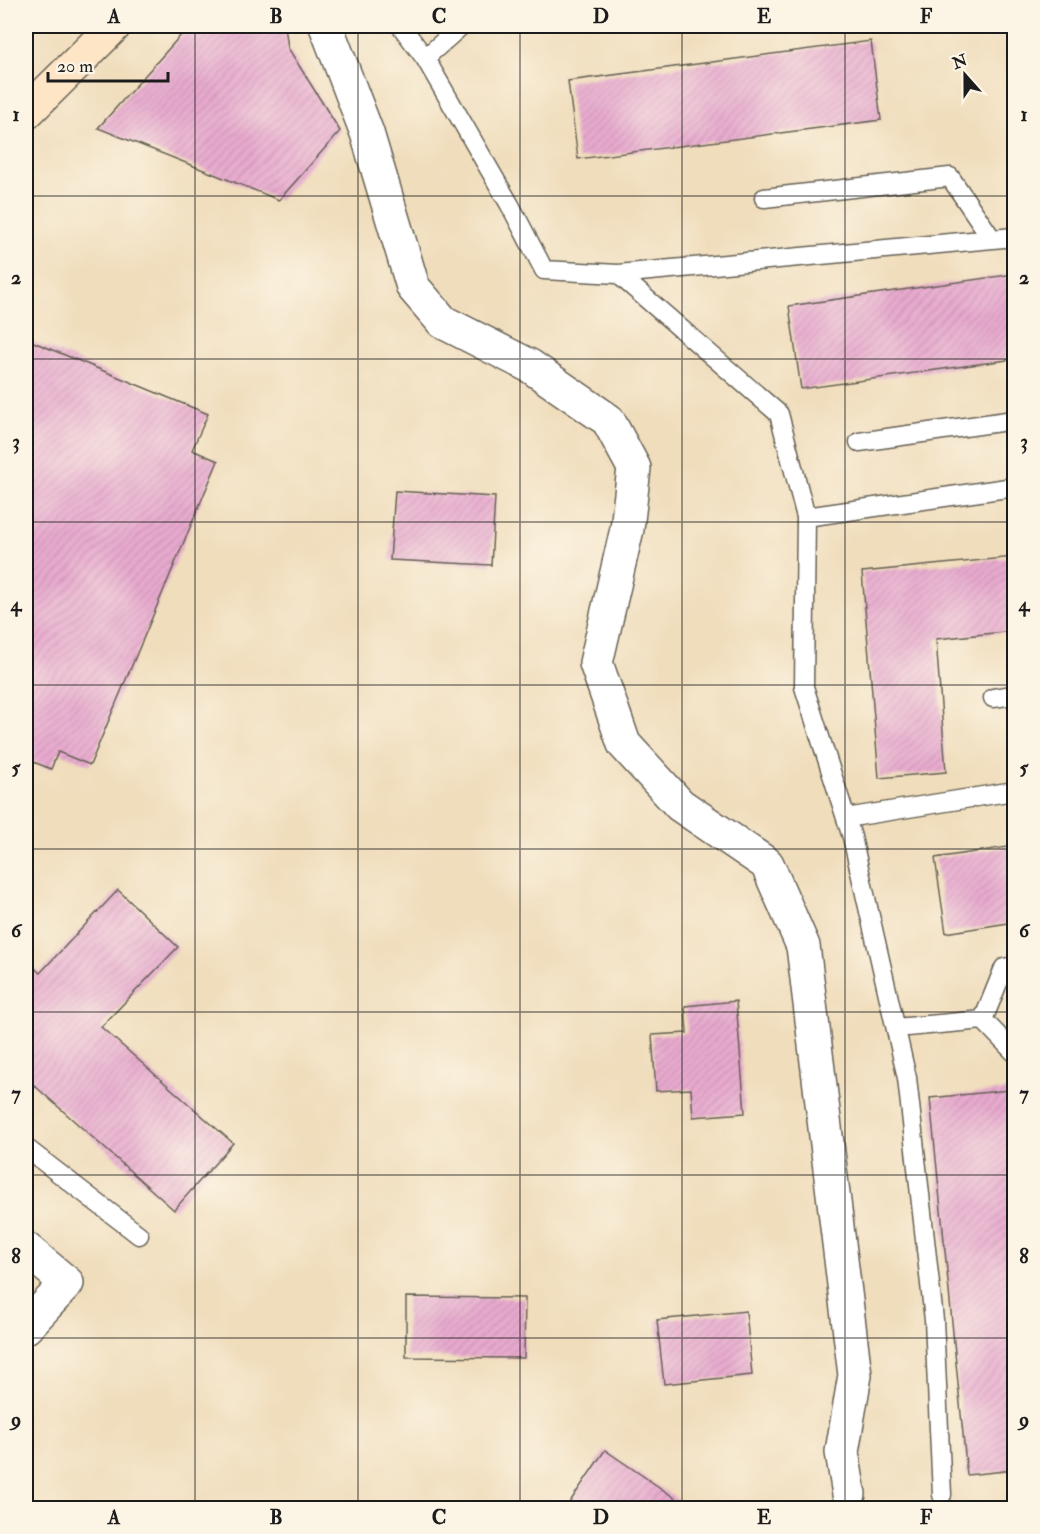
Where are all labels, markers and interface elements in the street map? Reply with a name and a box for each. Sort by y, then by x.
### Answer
text: A [107,4,121,29]
text: B [269,4,283,29]
text: C [432,4,446,29]
text: D [593,4,609,29]
text: E [757,4,772,29]
text: F [920,4,933,29]
scale bar [48,45,168,83]
north arrow [935,45,995,105]
text: N [949,50,971,74]
text: 20 m [57,55,93,78]
text: 1 [12,102,20,127]
text: 1 [1020,102,1028,127]
text: 2 [11,265,21,290]
text: 2 [1019,265,1029,290]
text: 3 [12,429,20,454]
text: 3 [1020,429,1028,454]
text: 4 [10,592,23,617]
text: 4 [1018,592,1031,617]
text: 5 [12,755,22,780]
text: 5 [1020,755,1030,780]
text: 6 [11,918,23,943]
text: 6 [1019,918,1031,943]
text: 7 [11,1081,21,1106]
text: 7 [1019,1081,1029,1106]
text: 8 [11,1244,21,1269]
text: 8 [1019,1244,1029,1269]
text: 9 [9,1407,21,1432]
text: 9 [1017,1407,1029,1432]
text: A [107,1505,121,1530]
text: B [269,1505,283,1530]
text: C [432,1505,446,1530]
text: D [593,1505,609,1530]
text: E [757,1505,772,1530]
text: F [920,1505,933,1530]

